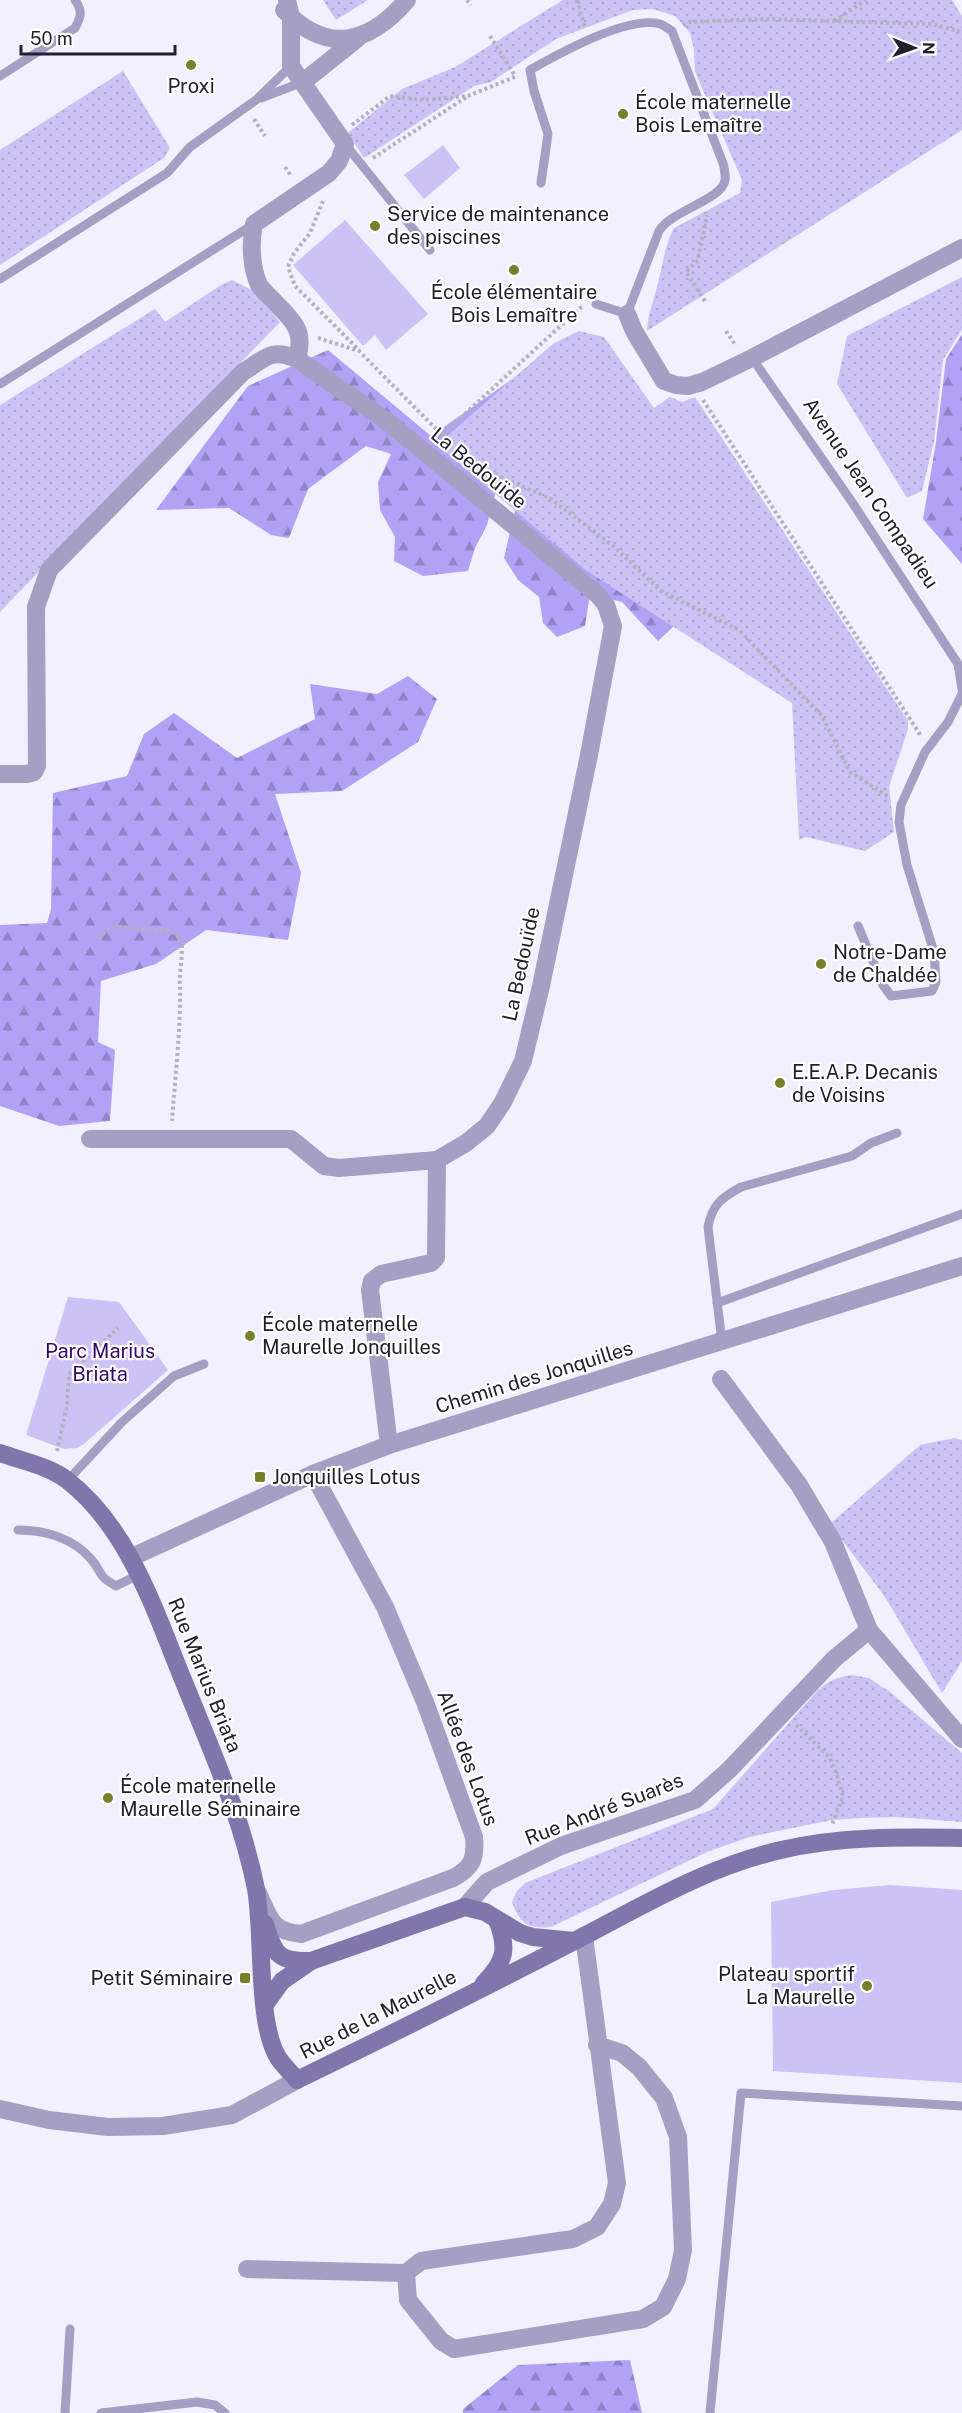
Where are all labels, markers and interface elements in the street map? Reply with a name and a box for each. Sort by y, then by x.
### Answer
scale bar [21,18,176,56]
north arrow [884,18,944,78]
text: 50 m [30,28,73,49]
text: N [919,42,938,55]
marker: Proxi [184,58,198,72]
place label: Proxi [167,74,215,98]
place label: École maternelle Bois Lemaître [635,89,791,137]
marker: École maternelle Bois Lemaître [616,107,630,121]
place label: Service de maintenance des piscines [387,202,609,249]
marker: Service de maintenance des piscines [368,219,382,233]
marker: École élémentaire Bois Lemaître [507,263,521,277]
place label: École élémentaire Bois Lemaître [431,279,597,327]
street label: Avenue Jean Compadieu [798,393,944,593]
street label: La Bedouïde [426,422,532,514]
street label: La Bedouïde [497,905,545,1023]
place label: Notre-Dame de Chaldée [833,940,947,987]
marker: Notre-Dame de Chaldée [814,957,828,971]
place label: E.E.A.P. Decanis de Voisins [792,1060,938,1107]
marker: E.E.A.P. Decanis de Voisins [773,1076,787,1090]
place label: École maternelle Maurelle Jonquilles [262,1311,441,1359]
marker: École maternelle Maurelle Jonquilles [243,1329,257,1343]
street label: Chemin des Jonquilles [432,1336,636,1418]
park label: Parc Marius Briata [45,1339,155,1386]
place label: Jonquilles Lotus [272,1465,420,1489]
marker: Jonquilles Lotus [253,1470,267,1484]
street label: Rue Marius Briata [163,1594,247,1756]
street label: Allée des Lotus [432,1687,504,1829]
street label: Rue André Suarès [521,1768,687,1850]
place label: École maternelle Maurelle Séminaire [120,1773,301,1821]
marker: École maternelle Maurelle Séminaire [101,1791,115,1805]
place label: Plateau sportif La Maurelle [718,1962,855,2009]
street label: Rue de la Maurelle [296,1964,460,2064]
place label: Petit Séminaire [90,1966,233,1990]
marker: Petit Séminaire [238,1971,252,1985]
marker: Plateau sportif La Maurelle [860,1979,874,1993]

